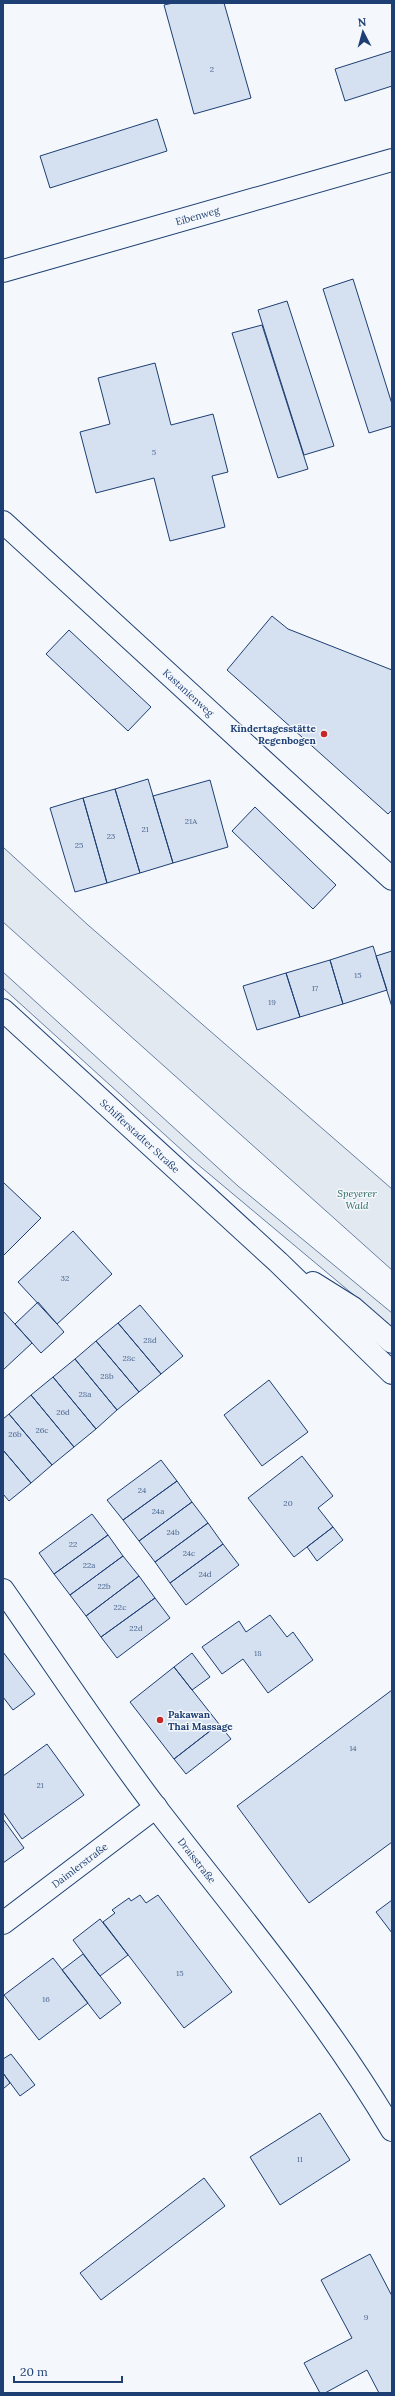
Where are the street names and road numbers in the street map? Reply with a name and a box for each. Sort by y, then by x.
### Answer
street label: Eibenweg [174,203,221,228]
street label: Kastanienweg [160,666,217,720]
street label: Schifferstadter Straße [97,1096,183,1176]
street label: Draisstraße [175,1835,219,1887]
street label: Daimlerstraße [49,1840,111,1891]

